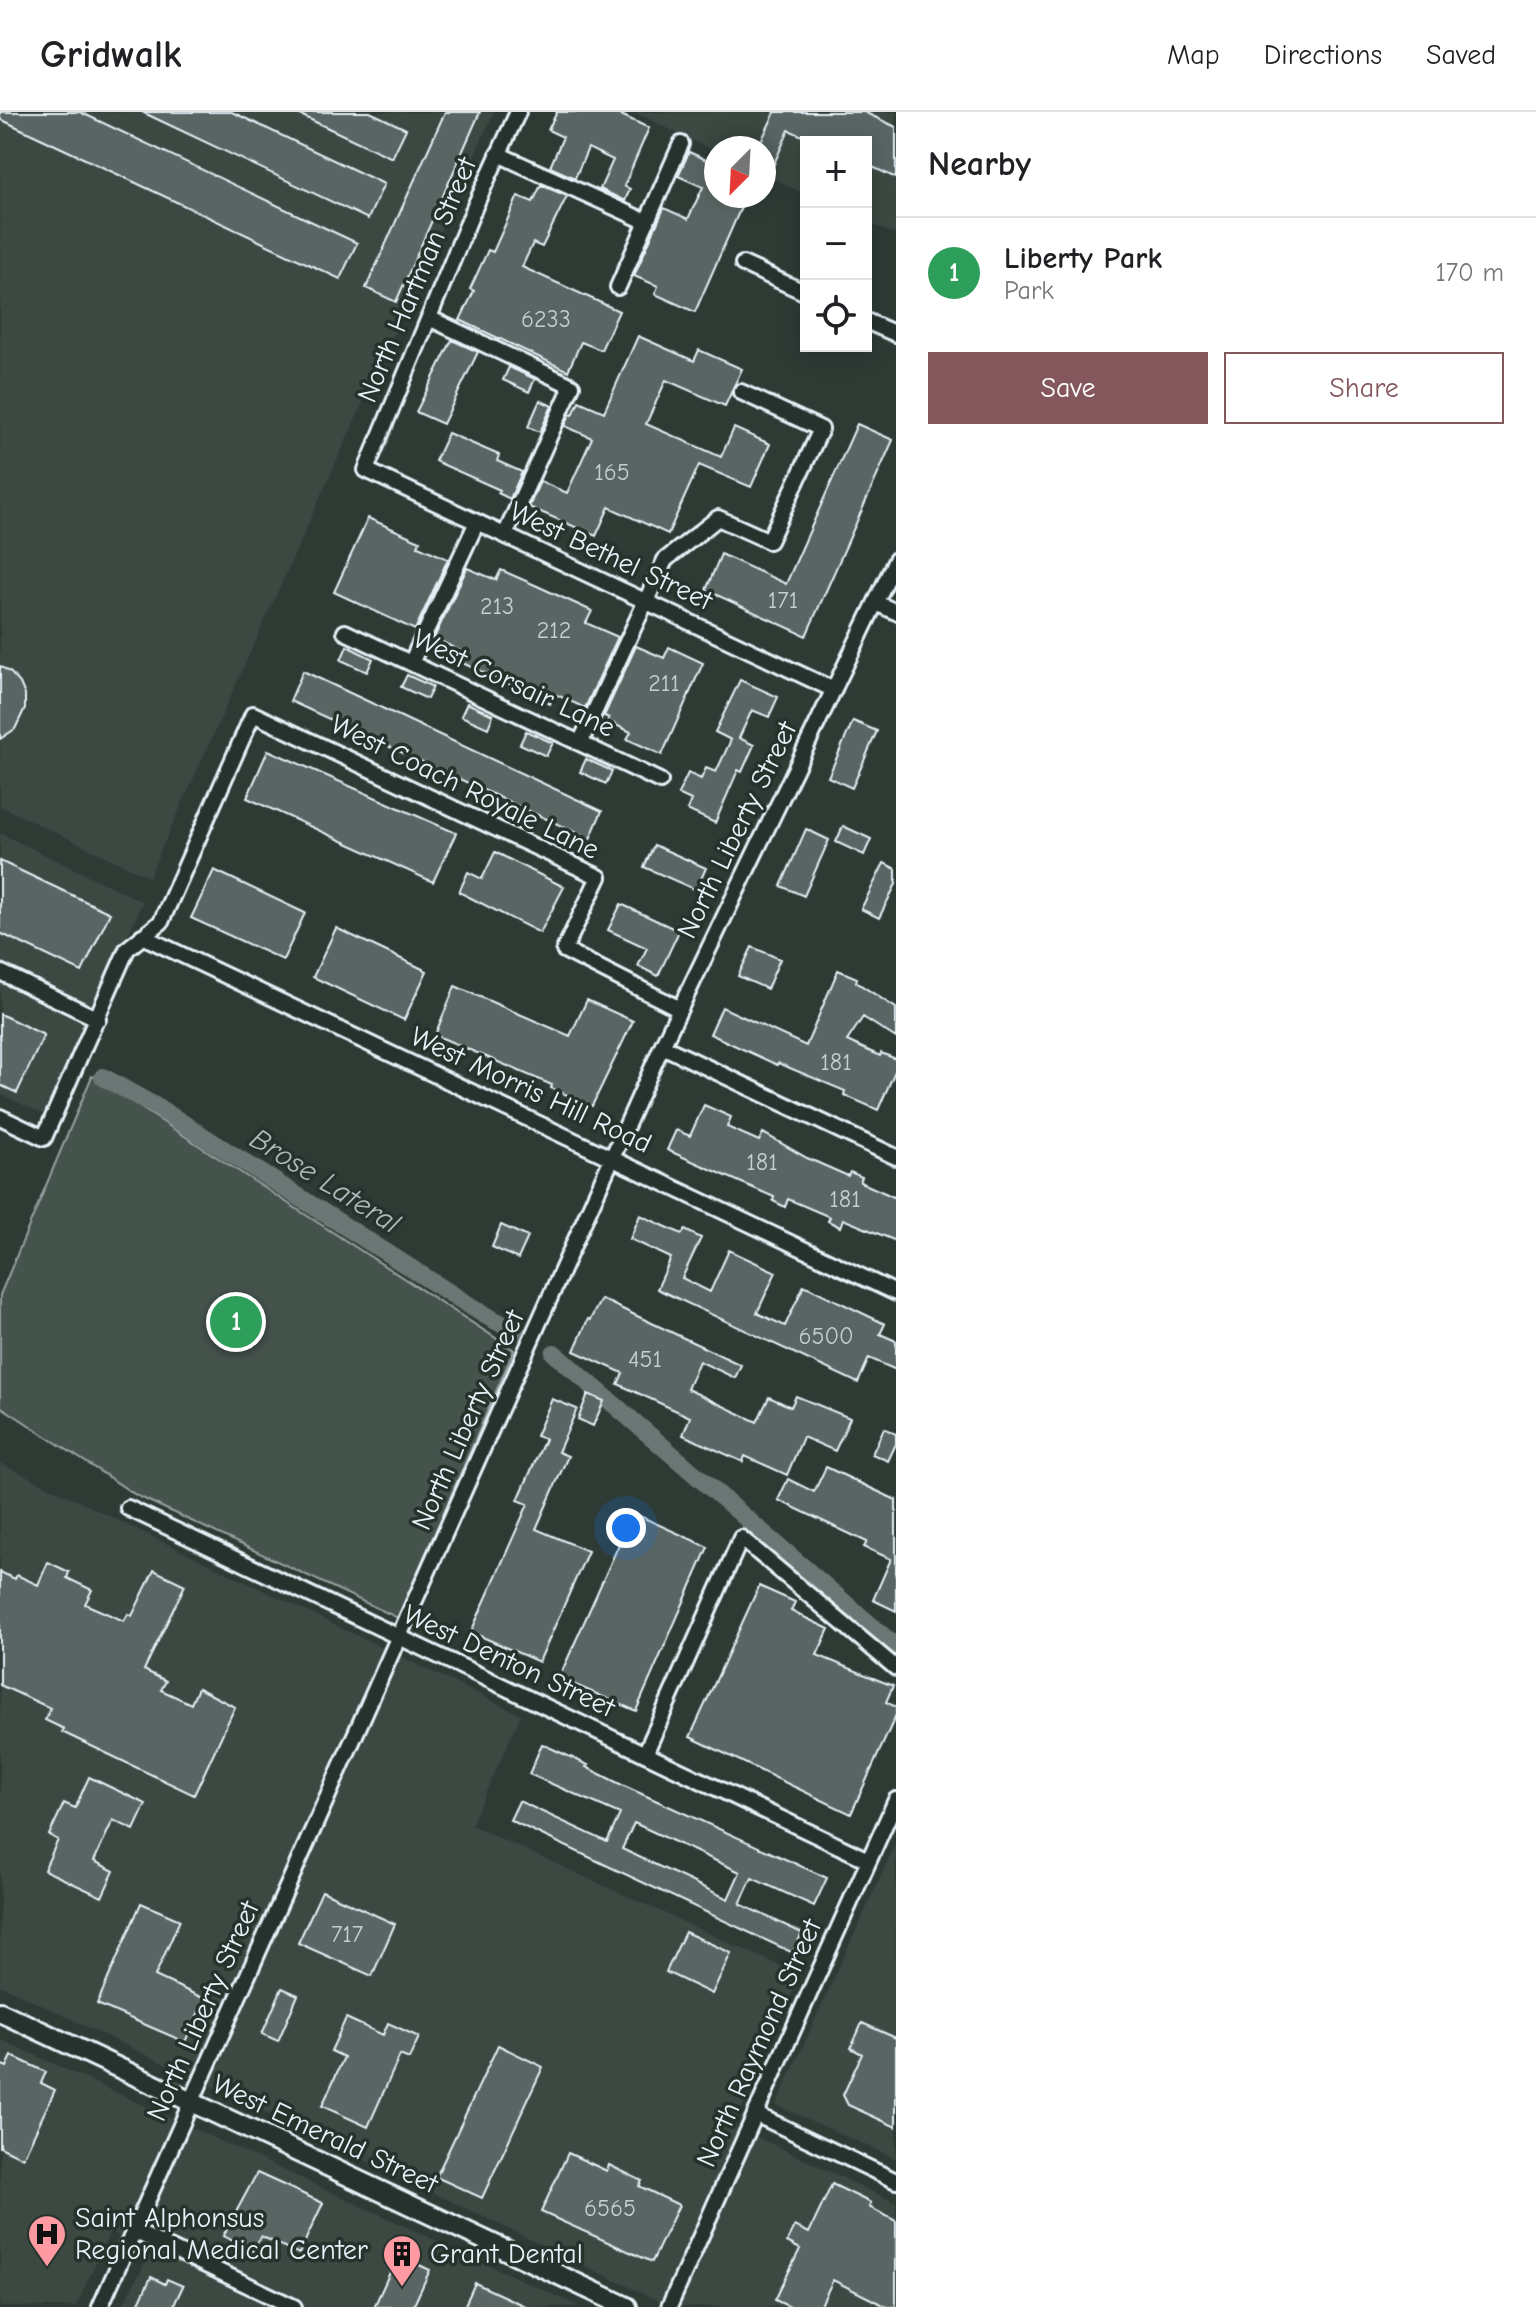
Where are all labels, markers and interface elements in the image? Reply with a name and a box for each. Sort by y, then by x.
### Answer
text: Gridwalk [40,33,182,77]
text: Map [1167,39,1220,71]
text: Directions [1264,39,1382,71]
text: Saved [1426,39,1496,71]
north arrow [704,136,776,208]
map controls [800,136,872,352]
button: + [800,136,872,208]
text: Nearby [928,144,1031,184]
street label: North Hartman Street [351,152,484,407]
button: − [800,208,872,280]
text: Liberty Park [1004,241,1162,276]
text: 1 [949,258,959,288]
text: 170 m [1435,258,1504,288]
text: Park [1004,276,1054,306]
button: locate [800,280,872,352]
house number: 6233 [521,305,571,333]
button: Save [928,352,1208,424]
button: Share [1224,352,1504,424]
house number: 165 [594,458,630,486]
street label: West Bethel Street [505,495,718,617]
house number: 171 [768,586,798,614]
house number: 213 [480,592,514,620]
house number: 212 [537,616,571,644]
street label: West Corsair Lane [408,622,620,744]
house number: 211 [648,669,680,697]
street label: West Coach Royale Lane [326,708,604,866]
street label: North Liberty Street [671,716,804,944]
street label: West Morris Hill Road [406,1020,656,1160]
house number: 181 [820,1048,852,1076]
water label: Brose Lateral [244,1121,407,1241]
house number: 181 [746,1148,778,1176]
house number: 181 [829,1185,861,1213]
pin: 1 [210,1292,262,1352]
street label: North Liberty Street [405,1304,531,1535]
house number: 6500 [798,1322,854,1350]
house number: 451 [628,1345,662,1373]
your location [606,1508,646,1548]
street label: West Denton Street [398,1598,621,1724]
street label: North Liberty Street [140,1895,266,2126]
street label: North Raymond Street [690,1913,828,2172]
house number: 717 [331,1920,363,1948]
street label: West Emerald Street [207,2068,444,2201]
house number: 6565 [584,2194,636,2222]
place label: Saint Alphonsus Regional Medical Center [75,2202,368,2266]
hospital icon: Saint Alphonsus Regional Medical Center [26,2213,68,2268]
building icon: Grant Dental [381,2233,423,2288]
place label: Grant Dental [430,2238,583,2270]

